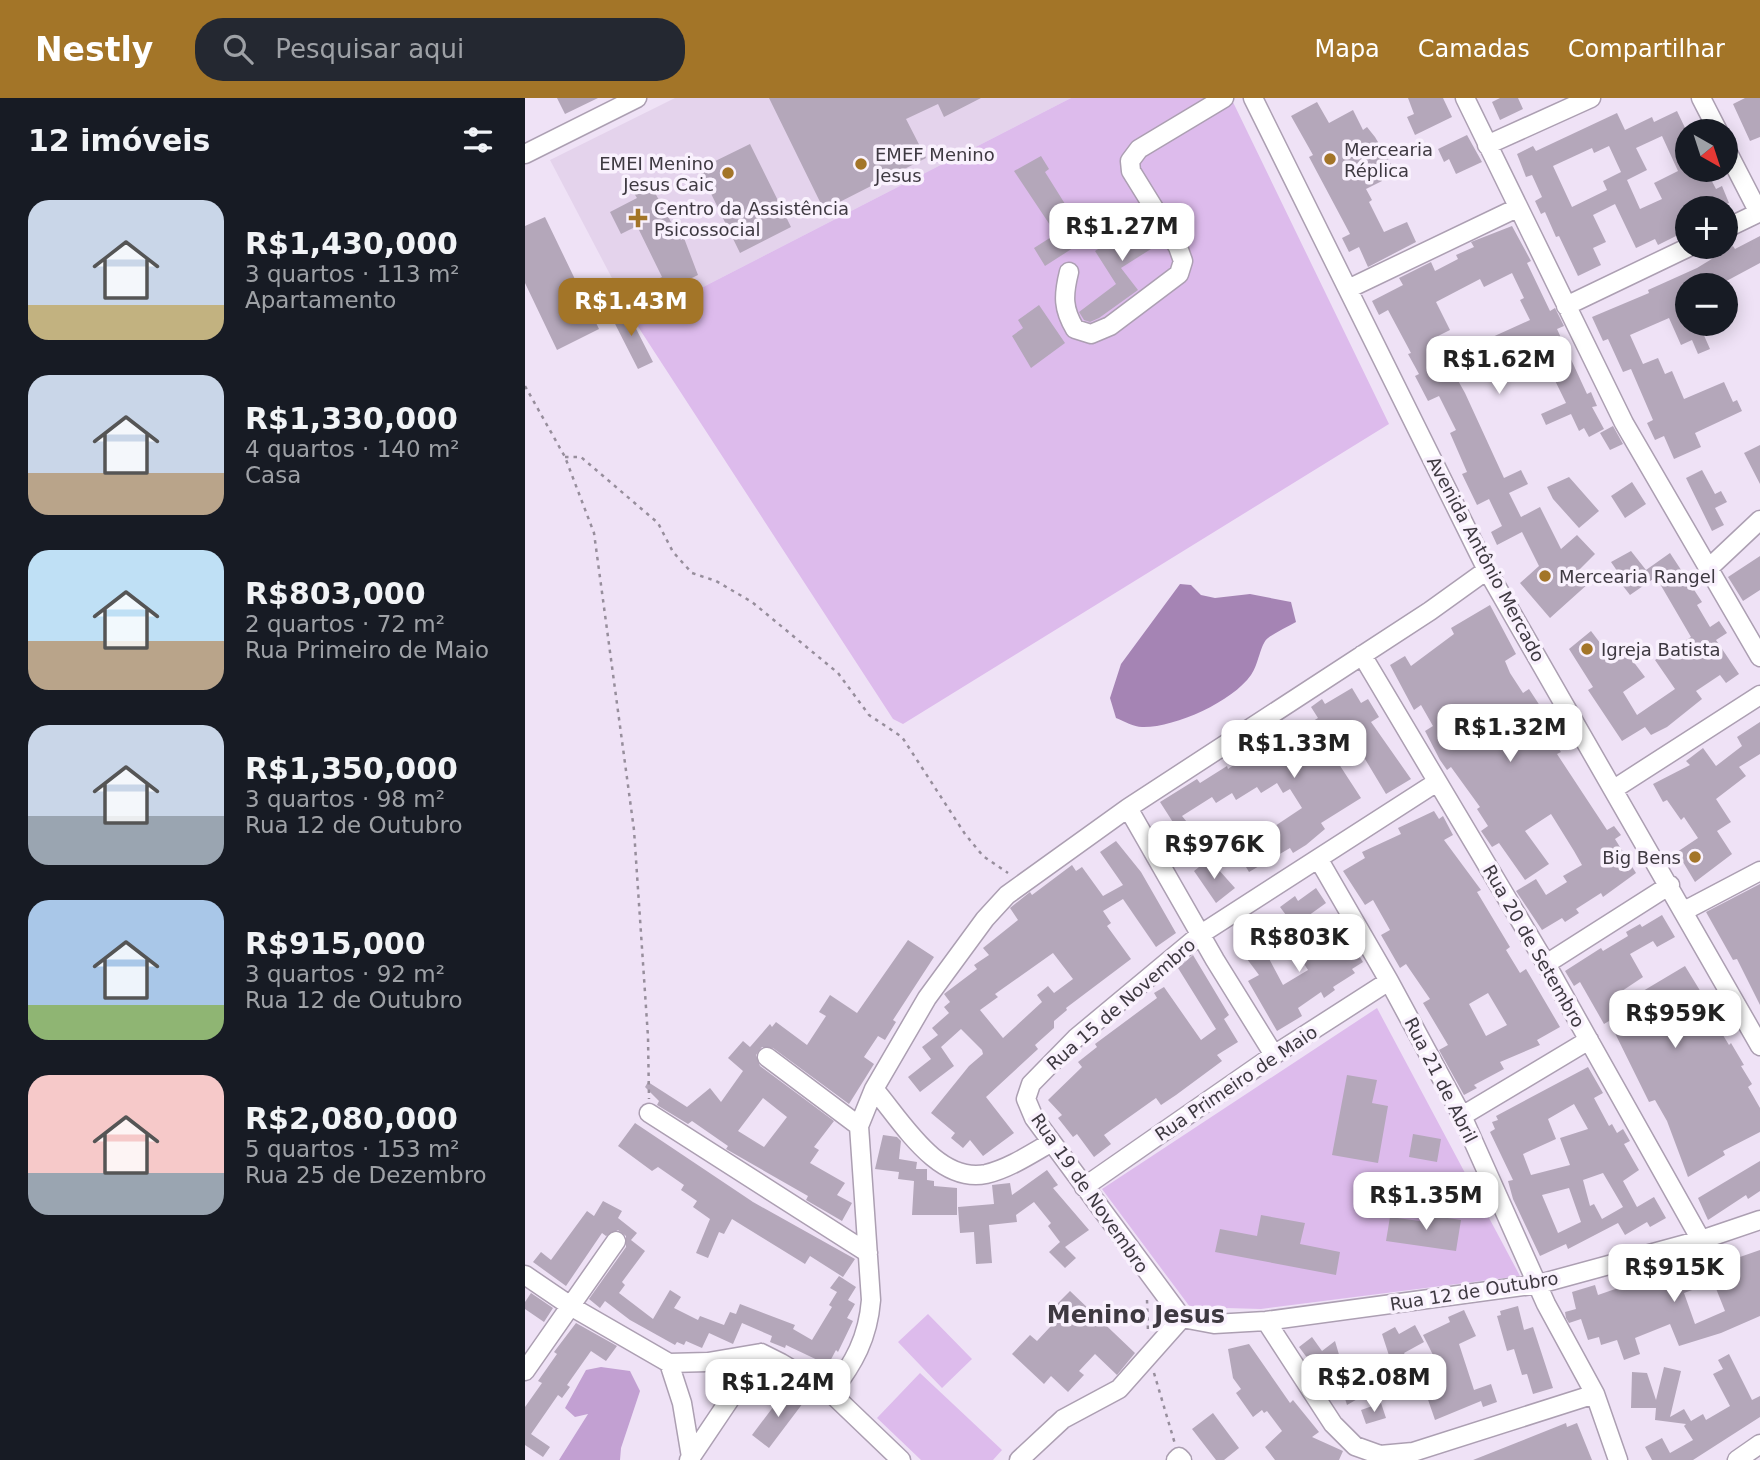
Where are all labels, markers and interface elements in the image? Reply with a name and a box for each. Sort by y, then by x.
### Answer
search box [195,18,685,81]
text: Nestly [35,30,153,69]
icon: search [219,30,257,68]
text: Pesquisar aqui [275,34,464,64]
text: Mapa [1314,35,1380,63]
text: Camadas [1418,35,1530,63]
text: Compartilhar [1568,35,1725,63]
north arrow [1675,119,1738,182]
map controls [1675,119,1738,336]
icon: filters [459,121,497,159]
text: 12 imóveis [28,123,210,158]
place label: Mercearia Réplica [1344,139,1433,181]
place label: EMEF Menino Jesus [874,144,995,186]
marker: Mercearia Réplica [1322,151,1338,167]
place label: EMEI Menino Jesus Caic [599,153,714,195]
marker: EMEF Menino Jesus [853,156,869,172]
marker: EMEI Menino Jesus Caic [720,165,736,181]
button: + [1675,196,1738,259]
place label: Centro da Assistência Psicossocial [654,198,849,240]
pin: R$1.27M [1057,204,1187,263]
marker: Centro da Assistência Psicossocial [628,208,648,228]
text: R$1.27M [1065,213,1179,239]
text: R$1,430,000 [245,226,458,261]
icon: home [84,228,168,312]
text: 3 quartos · 113 m² [245,261,460,287]
button: − [1675,273,1738,336]
pin: R$1.43M [566,278,696,338]
text: Apartamento [245,287,396,313]
text: R$1.43M [574,288,688,314]
pin: R$1.62M [1434,336,1564,396]
text: R$1.62M [1442,346,1556,372]
text: R$1,330,000 [245,401,458,436]
icon: home [84,403,168,487]
text: 4 quartos · 140 m² [245,436,460,462]
street label: Avenida Antônio Mercado [1423,453,1549,665]
text: Casa [245,462,301,488]
place label: Mercearia Rangel [1559,566,1716,587]
marker: Mercearia Rangel [1537,568,1553,584]
text: R$803,000 [245,576,426,611]
icon: home [84,578,168,662]
text: 2 quartos · 72 m² [245,611,445,637]
text: Rua Primeiro de Maio [245,637,489,663]
place label: Igreja Batista [1601,639,1720,660]
marker: Igreja Batista [1579,641,1595,657]
pin: R$1.32M [1445,704,1575,764]
text: R$1.32M [1453,714,1567,740]
pin: R$1.33M [1229,720,1359,780]
text: R$1.33M [1237,730,1351,756]
text: R$1,350,000 [245,751,458,786]
icon: home [84,753,168,837]
text: 3 quartos · 98 m² [245,786,445,812]
text: Rua 12 de Outubro [245,812,462,838]
pin: R$976K [1157,822,1271,881]
text: R$976K [1164,831,1264,857]
place label: Big Bens [1602,847,1681,868]
marker: Big Bens [1687,849,1703,865]
street label: Rua 20 de Setembro [1479,861,1589,1031]
pin: R$803K [1242,914,1356,974]
text: R$803K [1249,924,1349,950]
text: R$915,000 [245,926,426,961]
icon: home [84,928,168,1012]
street label: Rua 15 de Novembro [1042,934,1200,1074]
text: 3 quartos · 92 m² [245,961,445,987]
text: Rua 12 de Outubro [245,987,462,1013]
pin: R$959K [1618,990,1732,1050]
text: R$959K [1625,1000,1725,1026]
street label: Rua 21 de Abril [1400,1014,1482,1146]
street label: Rua Primeiro de Maio [1151,1021,1321,1145]
text: R$2,080,000 [245,1101,458,1136]
icon: home [84,1103,168,1187]
street label: Rua 19 de Novembro [1027,1109,1153,1277]
text: 5 quartos · 153 m² [245,1136,460,1162]
text: Rua 25 de Dezembro [245,1162,487,1188]
pin: R$1.35M [1361,1172,1491,1232]
text: R$1.35M [1369,1182,1483,1208]
pin: R$915K [1617,1244,1731,1304]
text: R$915K [1624,1254,1724,1280]
street label: Rua 12 de Outubro [1388,1267,1560,1315]
district label: Menino Jesus [1047,1301,1225,1329]
pin: R$2.08M [1309,1354,1439,1414]
pin: R$1.24M [713,1360,843,1419]
text: R$2.08M [1317,1364,1431,1390]
text: R$1.24M [721,1369,835,1395]

